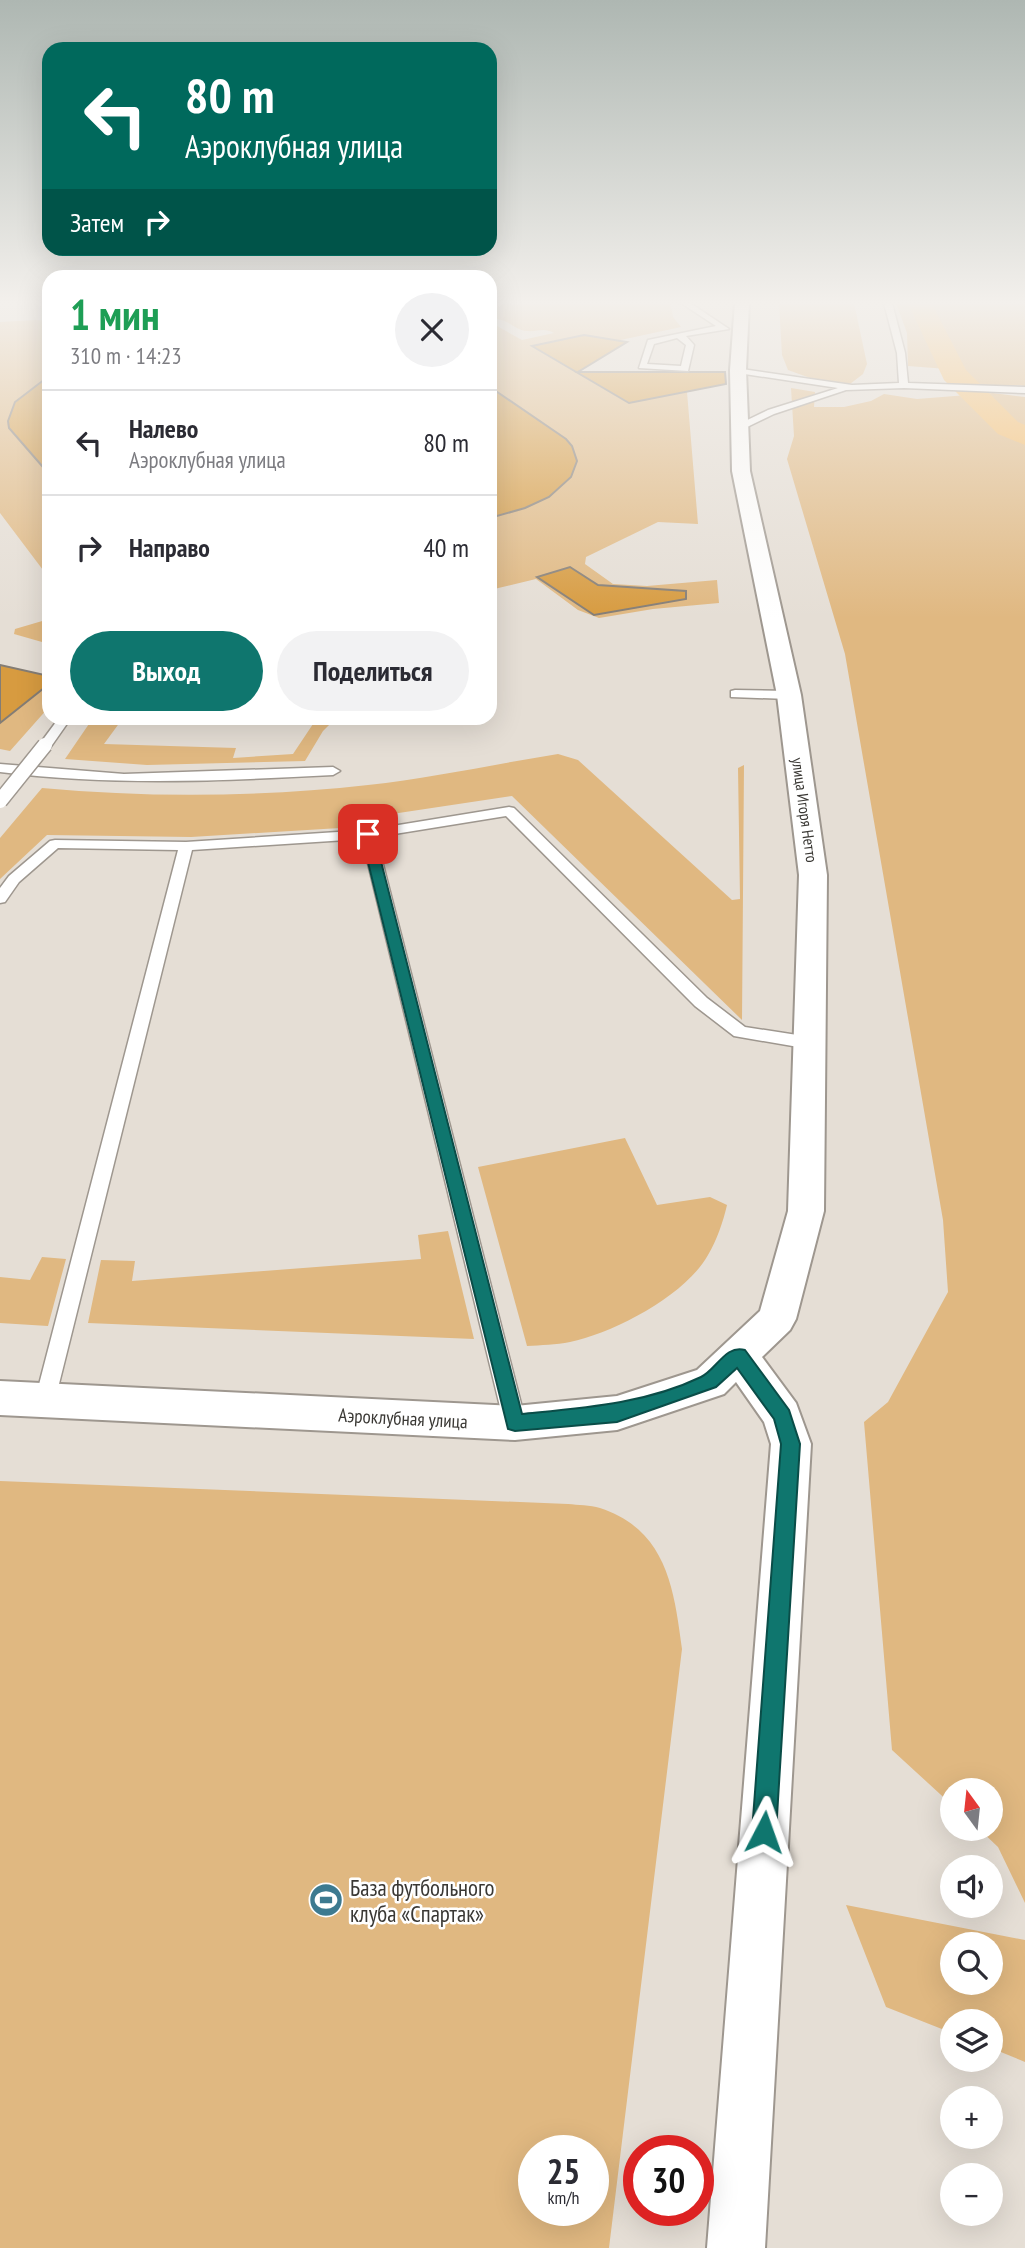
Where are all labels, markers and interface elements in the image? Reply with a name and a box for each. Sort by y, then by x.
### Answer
text: 80 m [185,63,274,127]
icon: left [70,70,161,161]
text: Аэроклубная улица [185,125,403,167]
icon: right [138,203,176,241]
text: Затем [70,206,124,239]
text: 1 мин [70,287,160,342]
button: close [395,293,469,367]
text: 310 m · 14:23 [70,341,182,370]
text: Налево [129,412,198,445]
icon: left [70,424,108,462]
text: 80 m [423,426,469,459]
text: Аэроклубная улица [129,445,286,474]
icon: right [70,529,108,567]
text: Направо [129,531,210,564]
text: 40 m [423,531,469,564]
button: Выход [70,631,263,711]
button: Поделиться [277,631,469,711]
street label: улица Игоря Нетто [788,756,822,864]
pin [338,804,398,864]
icon: arrive [349,815,387,853]
street label: Аэроклубная улица [338,1403,468,1433]
north arrow [940,1778,1003,1841]
map controls [940,1778,1003,2226]
position arrow [727,1795,801,1869]
button: sound [940,1855,1003,1918]
place label: База футбольного клуба «Спартак» [350,1873,495,1928]
sports icon: База футбольного клуба «Спартак» [307,1881,345,1919]
button: search [940,1932,1003,1995]
button: layers [940,2009,1003,2072]
button: + [940,2086,1003,2149]
speed limit sign: 30 [623,2135,714,2226]
text: 25 [547,2148,580,2194]
button: − [940,2163,1003,2226]
text: km/h [548,2186,579,2209]

